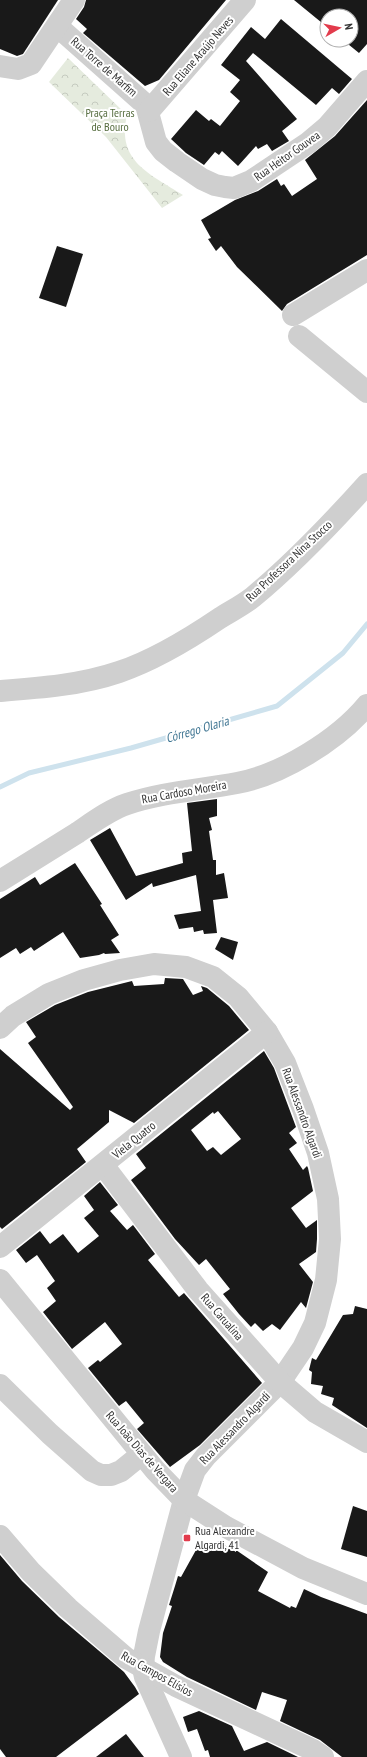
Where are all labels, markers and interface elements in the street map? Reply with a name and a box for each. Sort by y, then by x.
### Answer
north arrow [319,8,359,48]
street label: Rua Eliane Araújo Neves [159,13,236,98]
text: N [341,22,356,31]
street label: Rua Torre de Marfim [68,34,141,100]
park label: Praça Terras de Bouro [86,105,135,134]
street label: Rua Heitor Gouvea [251,127,323,184]
street label: Rua Professora Nina Stocco [243,517,335,604]
water label: Córrego Olaria [164,712,231,747]
street label: Rua Cardoso Moreira [140,777,228,806]
street label: Rua Alessandro Algardi [279,1066,326,1160]
street label: Viela Quatro [108,1118,158,1162]
street label: Rua Carualina [198,1290,247,1343]
street label: Rua Alessandro Algardi [196,1388,273,1467]
street label: Rua João Dias de Vergara [103,1408,182,1496]
place label: Rua Alexandre Algardi, 41 [195,1523,255,1552]
marker: Rua Alexandre Algardi, 41 [182,1533,192,1543]
street label: Rua Campos Elísios [119,1648,196,1699]

